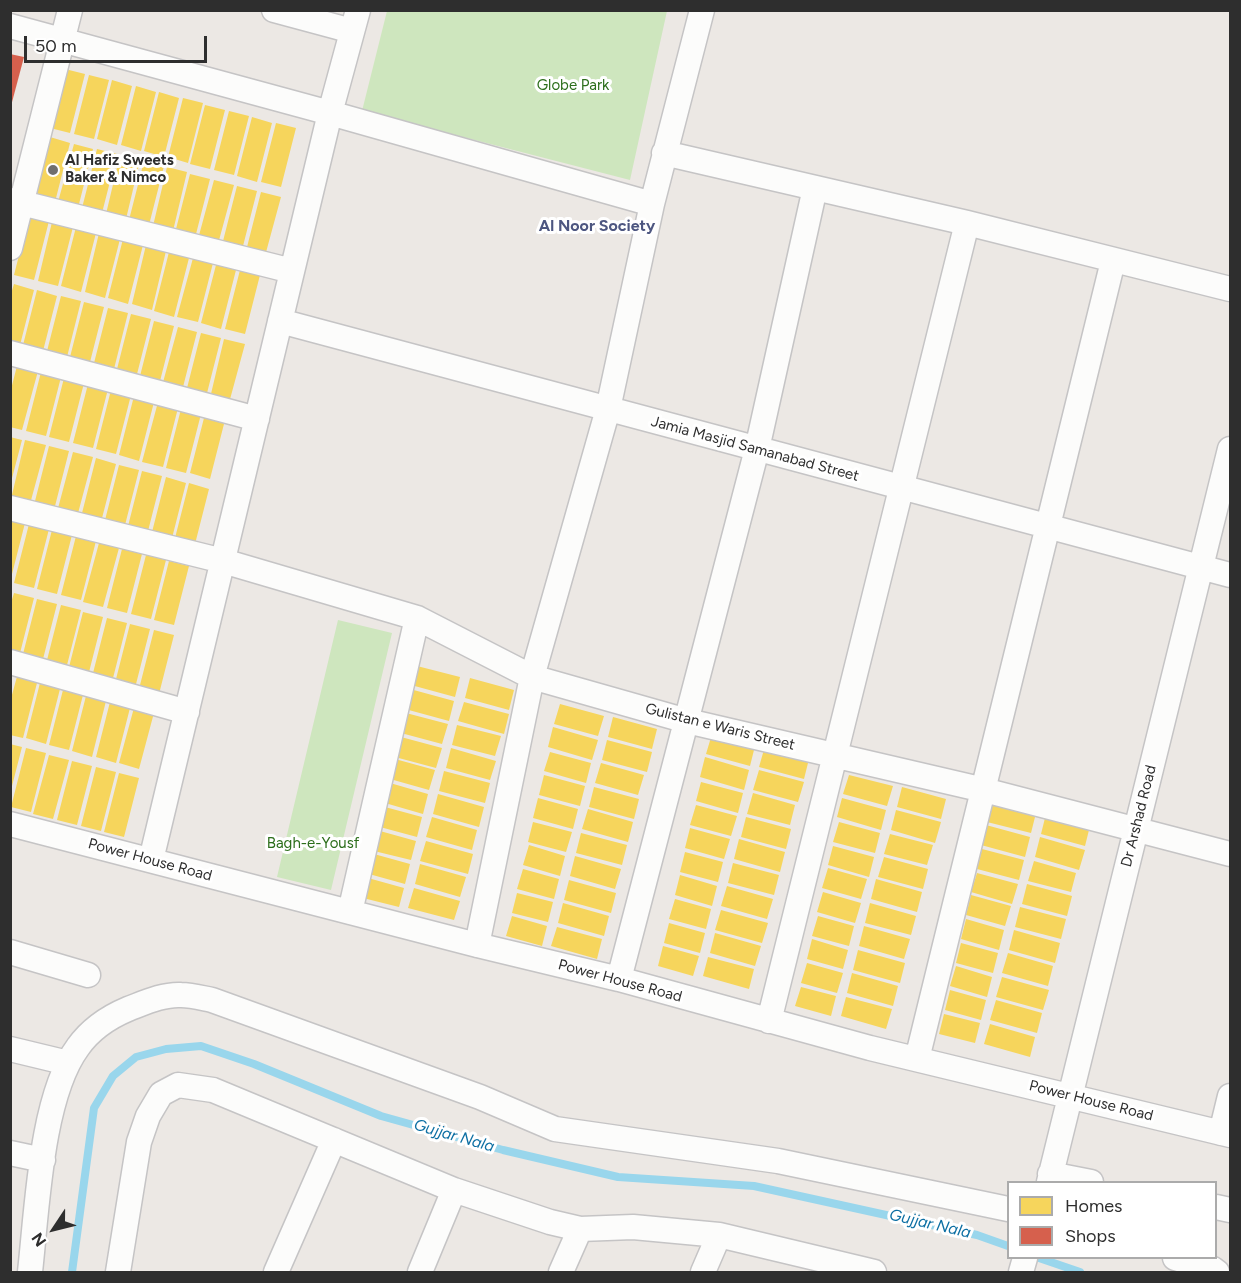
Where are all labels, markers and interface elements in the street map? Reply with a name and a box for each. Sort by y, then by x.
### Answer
scale bar [27,24,210,62]
text: 50 m [35,35,77,57]
park label: Globe Park [537,77,609,95]
place label: Al Hafiz Sweets Baker & Nimco [65,152,174,187]
marker: Al Hafiz Sweets Baker & Nimco [46,163,60,177]
district label: Al Noor Society [539,216,655,236]
street label: Jamia Masjid Samanabad Street [649,413,861,485]
street label: Gulistan e Waris Street [643,700,797,754]
street label: Dr Arshad Road [1118,763,1160,869]
street label: Power House Road [86,835,214,885]
park label: Bagh-e-Yousf [267,835,359,853]
street label: Power House Road [556,956,684,1006]
street label: Power House Road [1027,1077,1155,1125]
water label: Gujjar Nala [412,1115,496,1157]
legend [1007,1181,1217,1259]
text: Homes [1065,1195,1123,1217]
north arrow [24,1199,84,1259]
water label: Gujjar Nala [888,1205,972,1243]
text: Shops [1065,1225,1116,1247]
text: N [28,1229,50,1250]

